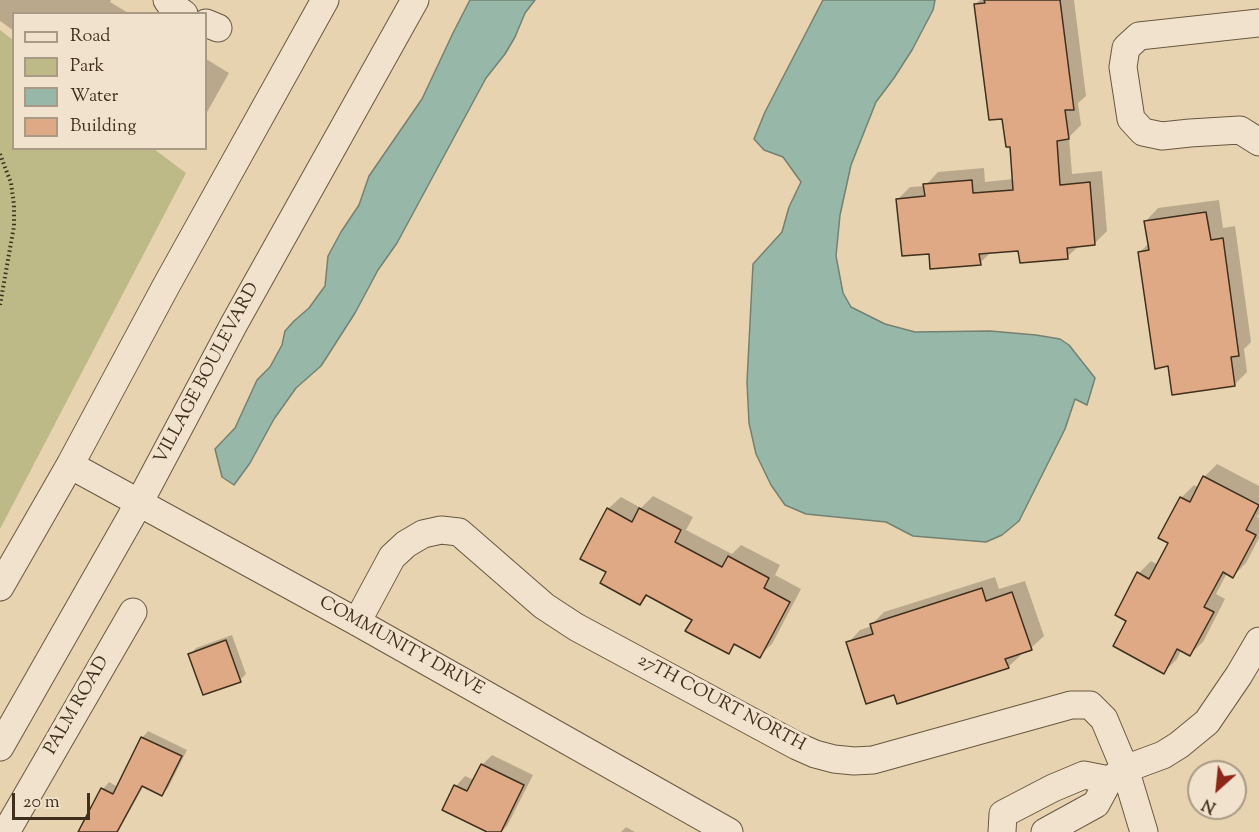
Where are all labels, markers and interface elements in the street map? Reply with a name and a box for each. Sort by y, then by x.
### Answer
legend [12,12,207,150]
text: Road [70,24,110,50]
text: Park [70,54,104,80]
text: Water [70,84,118,110]
text: Building [70,114,136,140]
street label: VILLAGE BOULEVARD [151,280,265,468]
street label: COMMUNITY DRIVE [315,593,487,701]
street label: 27TH COURT NORTH [633,651,809,757]
street label: PALM ROAD [41,653,115,759]
north arrow [1187,760,1247,820]
scale bar [15,781,93,819]
text: 20 m [23,790,60,816]
text: N [1199,792,1220,818]

